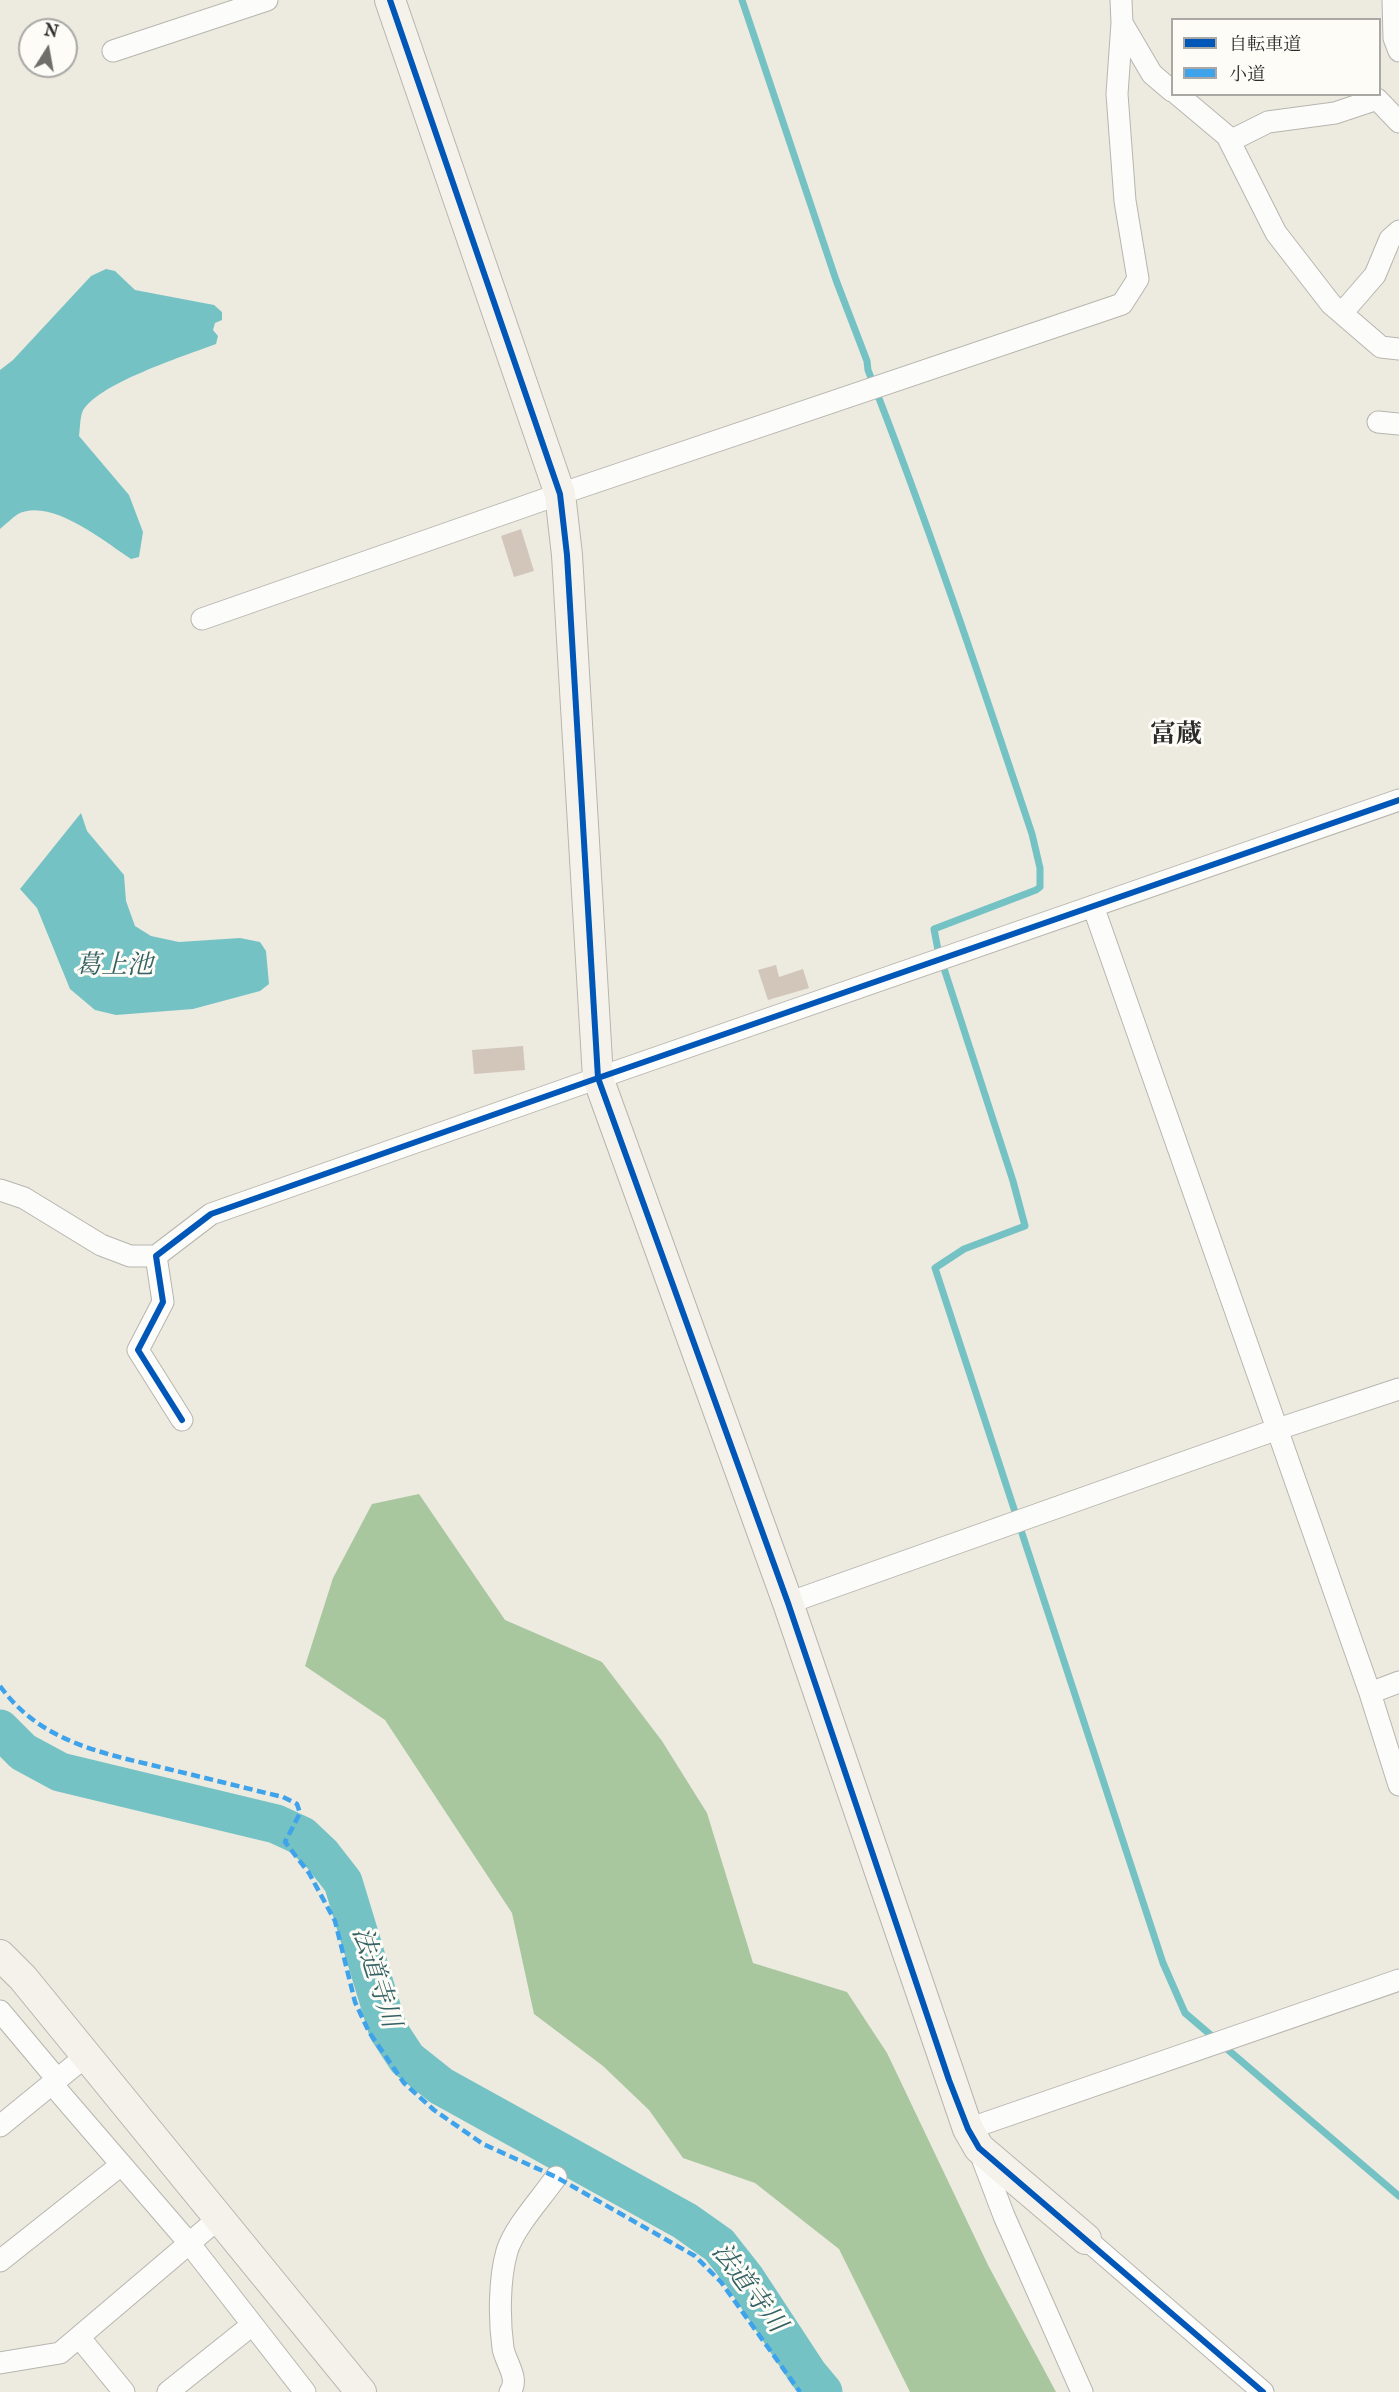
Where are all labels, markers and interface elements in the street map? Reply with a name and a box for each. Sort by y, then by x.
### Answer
north arrow [18,18,78,78]
legend [1171,18,1381,96]
text: N [42,21,60,43]
text: 自転車道 [1229,34,1301,57]
text: 小道 [1229,64,1265,87]
district label: 富蔵 [1150,721,1202,753]
water label: 葛上池 [75,952,153,984]
water label: 法道寺川 [343,1924,405,2032]
water label: 法道寺川 [703,2238,791,2340]

